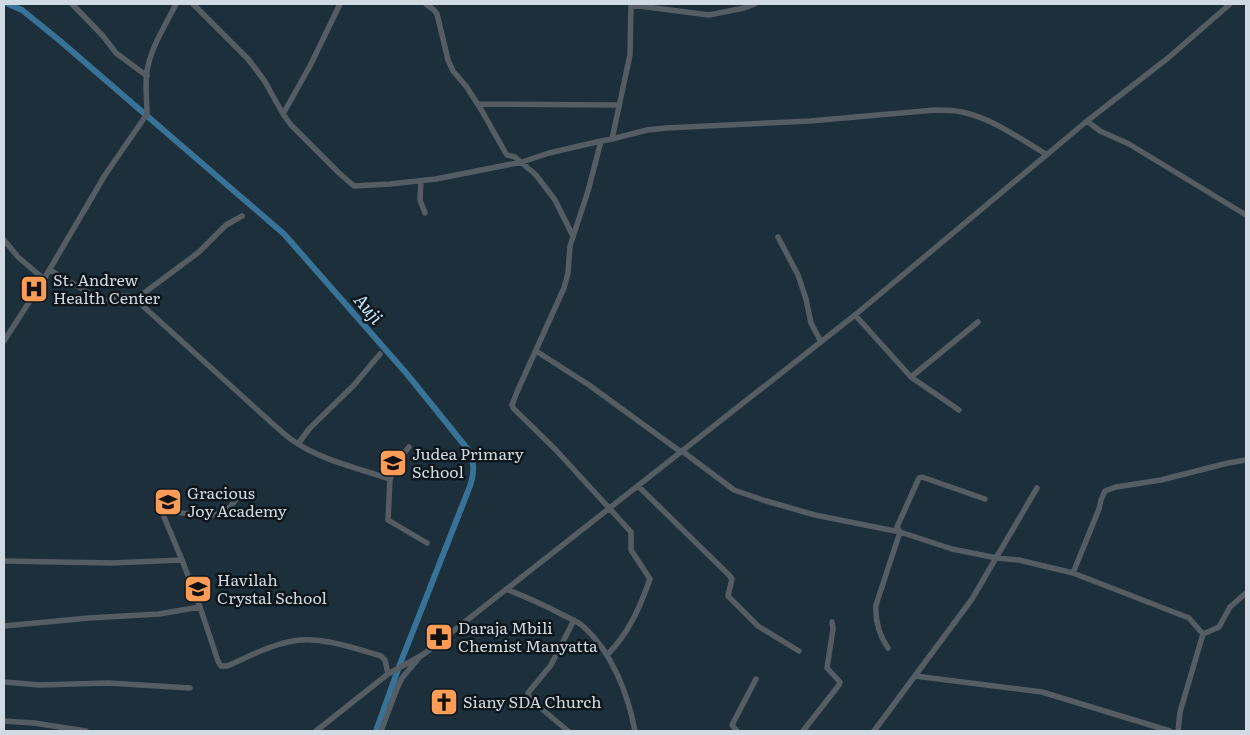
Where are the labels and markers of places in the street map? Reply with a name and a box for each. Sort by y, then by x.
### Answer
place label: St. Andrew Health Center [53,267,161,309]
hospital icon: St. Andrew Health Center [19,274,49,304]
place label: Judea Primary School [412,441,524,483]
school or university icon: Judea Primary School [378,448,408,478]
place label: Gracious Joy Academy [187,480,287,522]
school or university icon: Gracious Joy Academy [153,487,183,517]
place label: Havilah Crystal School [217,567,327,609]
school or university icon: Havilah Crystal School [183,574,213,604]
place label: Daraja Mbili Chemist Manyatta [458,615,598,657]
pharmacy icon: Daraja Mbili Chemist Manyatta [424,622,454,652]
church icon: Siany SDA Church [429,687,459,717]
place label: Siany SDA Church [463,689,602,713]

